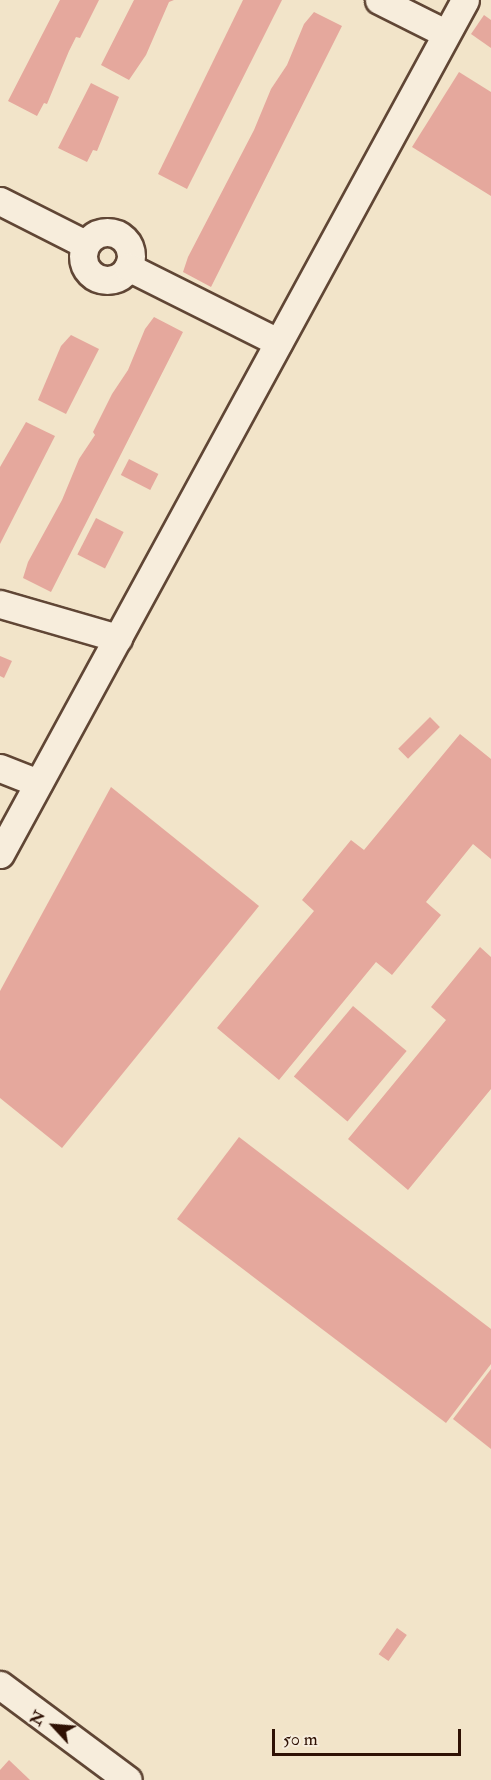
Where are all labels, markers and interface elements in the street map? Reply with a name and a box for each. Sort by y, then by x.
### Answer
north arrow [24,1696,84,1756]
text: N [26,1707,50,1729]
scale bar [275,1717,464,1755]
text: 50 m [283,1728,318,1751]

